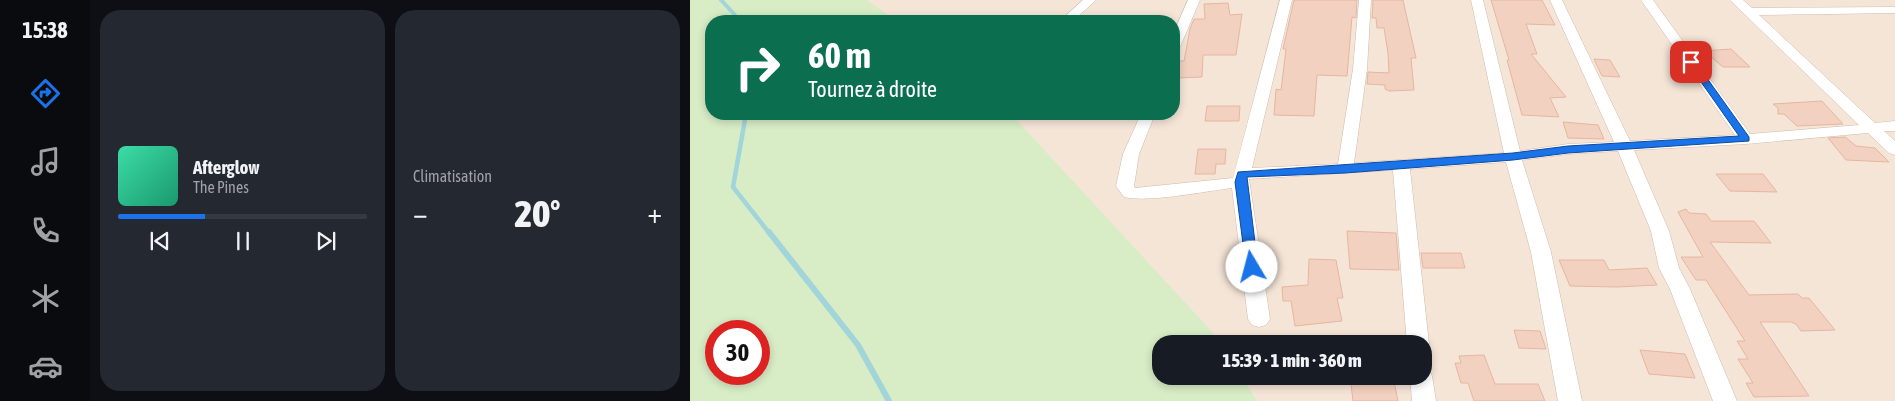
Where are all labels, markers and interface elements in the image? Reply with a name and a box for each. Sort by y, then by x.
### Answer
text: 15:38 [22,17,68,43]
icon: right [725,35,790,100]
text: 60 m [808,35,871,75]
pin [1670,41,1712,83]
icon: arrive [1677,48,1705,76]
icon: directions [28,76,63,111]
text: Tournez à droite [808,76,937,102]
icon: music [28,144,63,179]
text: Afterglow [193,156,260,178]
text: Climatisation [413,167,492,185]
text: The Pines [193,178,249,196]
text: 20° [514,192,561,235]
text: − [413,197,428,229]
text: + [647,197,662,229]
icon: phone [28,213,63,248]
icon: previous [146,227,174,255]
icon: pause [229,227,257,255]
icon: next [312,227,340,255]
position arrow [1225,240,1277,292]
icon: climate [28,281,63,316]
speed limit sign: 30 [705,320,770,385]
icon: car [28,349,63,384]
text: 15:39 · 1 min · 360 m [1222,349,1362,371]

